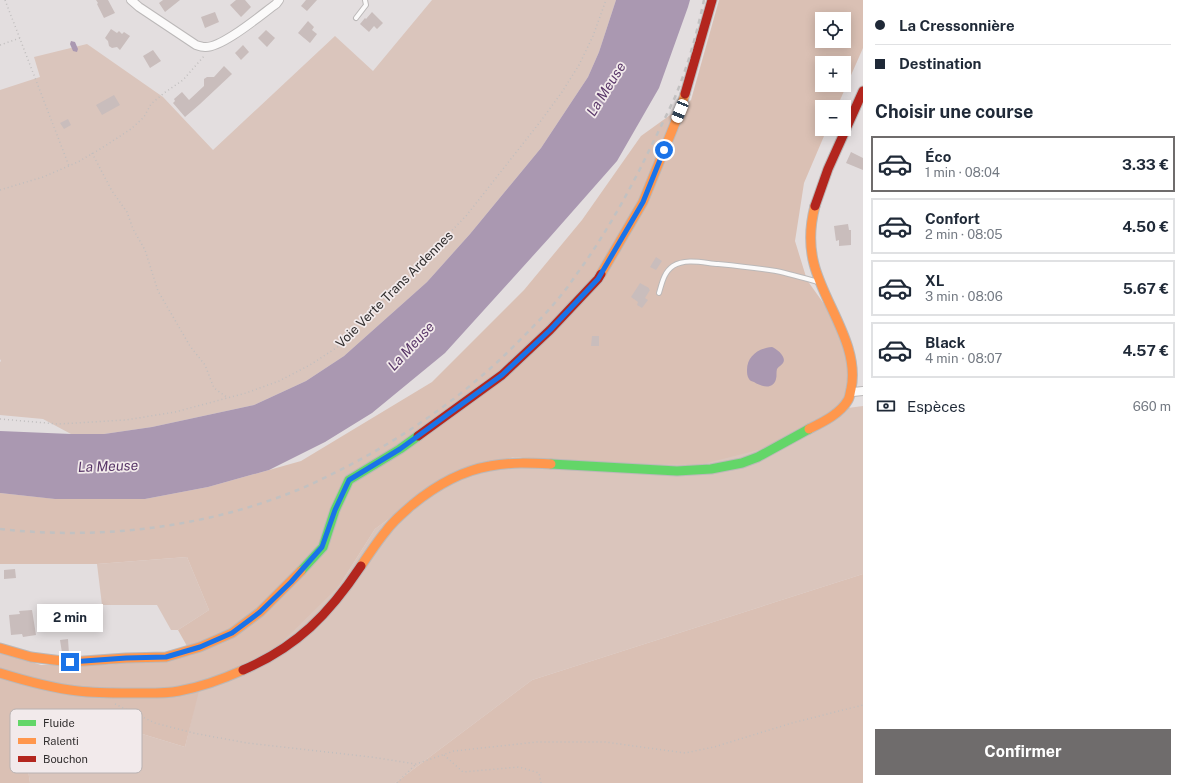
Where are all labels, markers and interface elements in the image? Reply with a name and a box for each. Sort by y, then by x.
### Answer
map controls [815,12,851,136]
button: locate [815,12,851,48]
text: La Cressonnière [899,17,1015,34]
text: Destination [899,55,981,72]
button: + [815,56,851,92]
water label: La Meuse [583,59,629,119]
car [670,98,690,124]
button: − [815,100,851,136]
text: Choisir une course [875,101,1033,122]
route start [655,141,673,159]
icon: car [877,146,913,182]
text: Éco [925,148,951,165]
text: 3.33 € [1122,156,1169,173]
text: 1 min · 08:04 [925,165,1000,180]
icon: car [877,208,913,244]
text: Confort [925,210,980,227]
text: 4.50 € [1122,218,1169,235]
text: 2 min · 08:05 [925,227,1003,242]
street label: Voie Verte Trans Ardennes [333,228,456,351]
icon: car [877,270,913,306]
text: XL [925,272,944,289]
text: 5.67 € [1123,280,1169,297]
text: 3 min · 08:06 [925,289,1003,304]
water label: La Meuse [385,318,438,373]
icon: car [877,332,913,368]
text: Black [925,334,965,351]
text: 4.57 € [1122,342,1169,359]
text: 4 min · 08:07 [925,351,1002,366]
icon: cash [875,395,897,417]
text: Espèces [907,398,965,415]
text: 660 m [1133,399,1171,414]
water label: La Meuse [78,457,139,475]
callout: 2 min [37,604,103,632]
text: 2 min [53,610,87,625]
route end [61,653,79,671]
legend [10,709,142,773]
text: Fluide [43,717,75,729]
button: Confirmer [875,729,1171,775]
text: Ralenti [43,735,79,747]
text: Bouchon [43,753,88,765]

